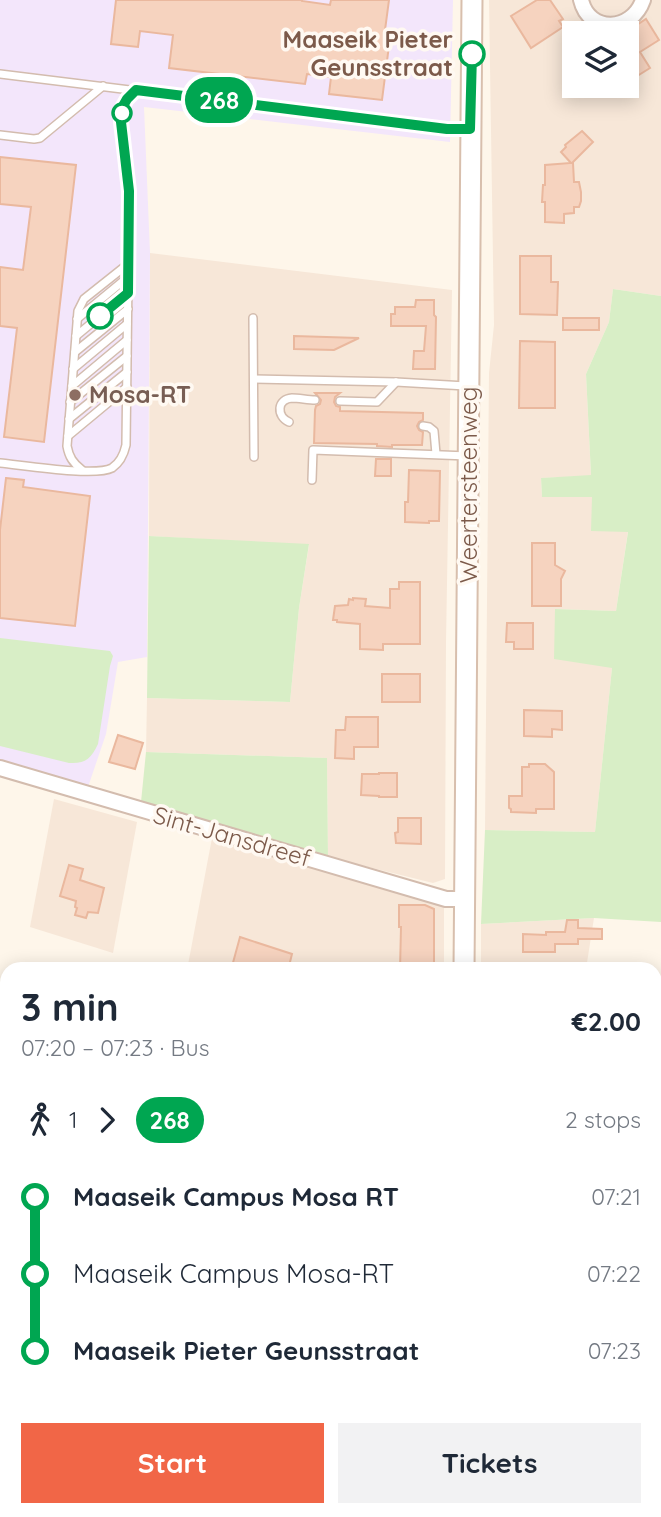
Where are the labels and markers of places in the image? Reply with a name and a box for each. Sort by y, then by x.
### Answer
place label: Maaseik Pieter Geunsstraat [283,24,453,82]
marker: Maaseik Pieter Geunsstraat [459,41,485,67]
unlabelled marker [112,103,132,123]
unlabelled marker [87,303,113,329]
place label: Mosa-RT [89,379,191,409]
marker: Mosa-RT [67,387,83,403]

